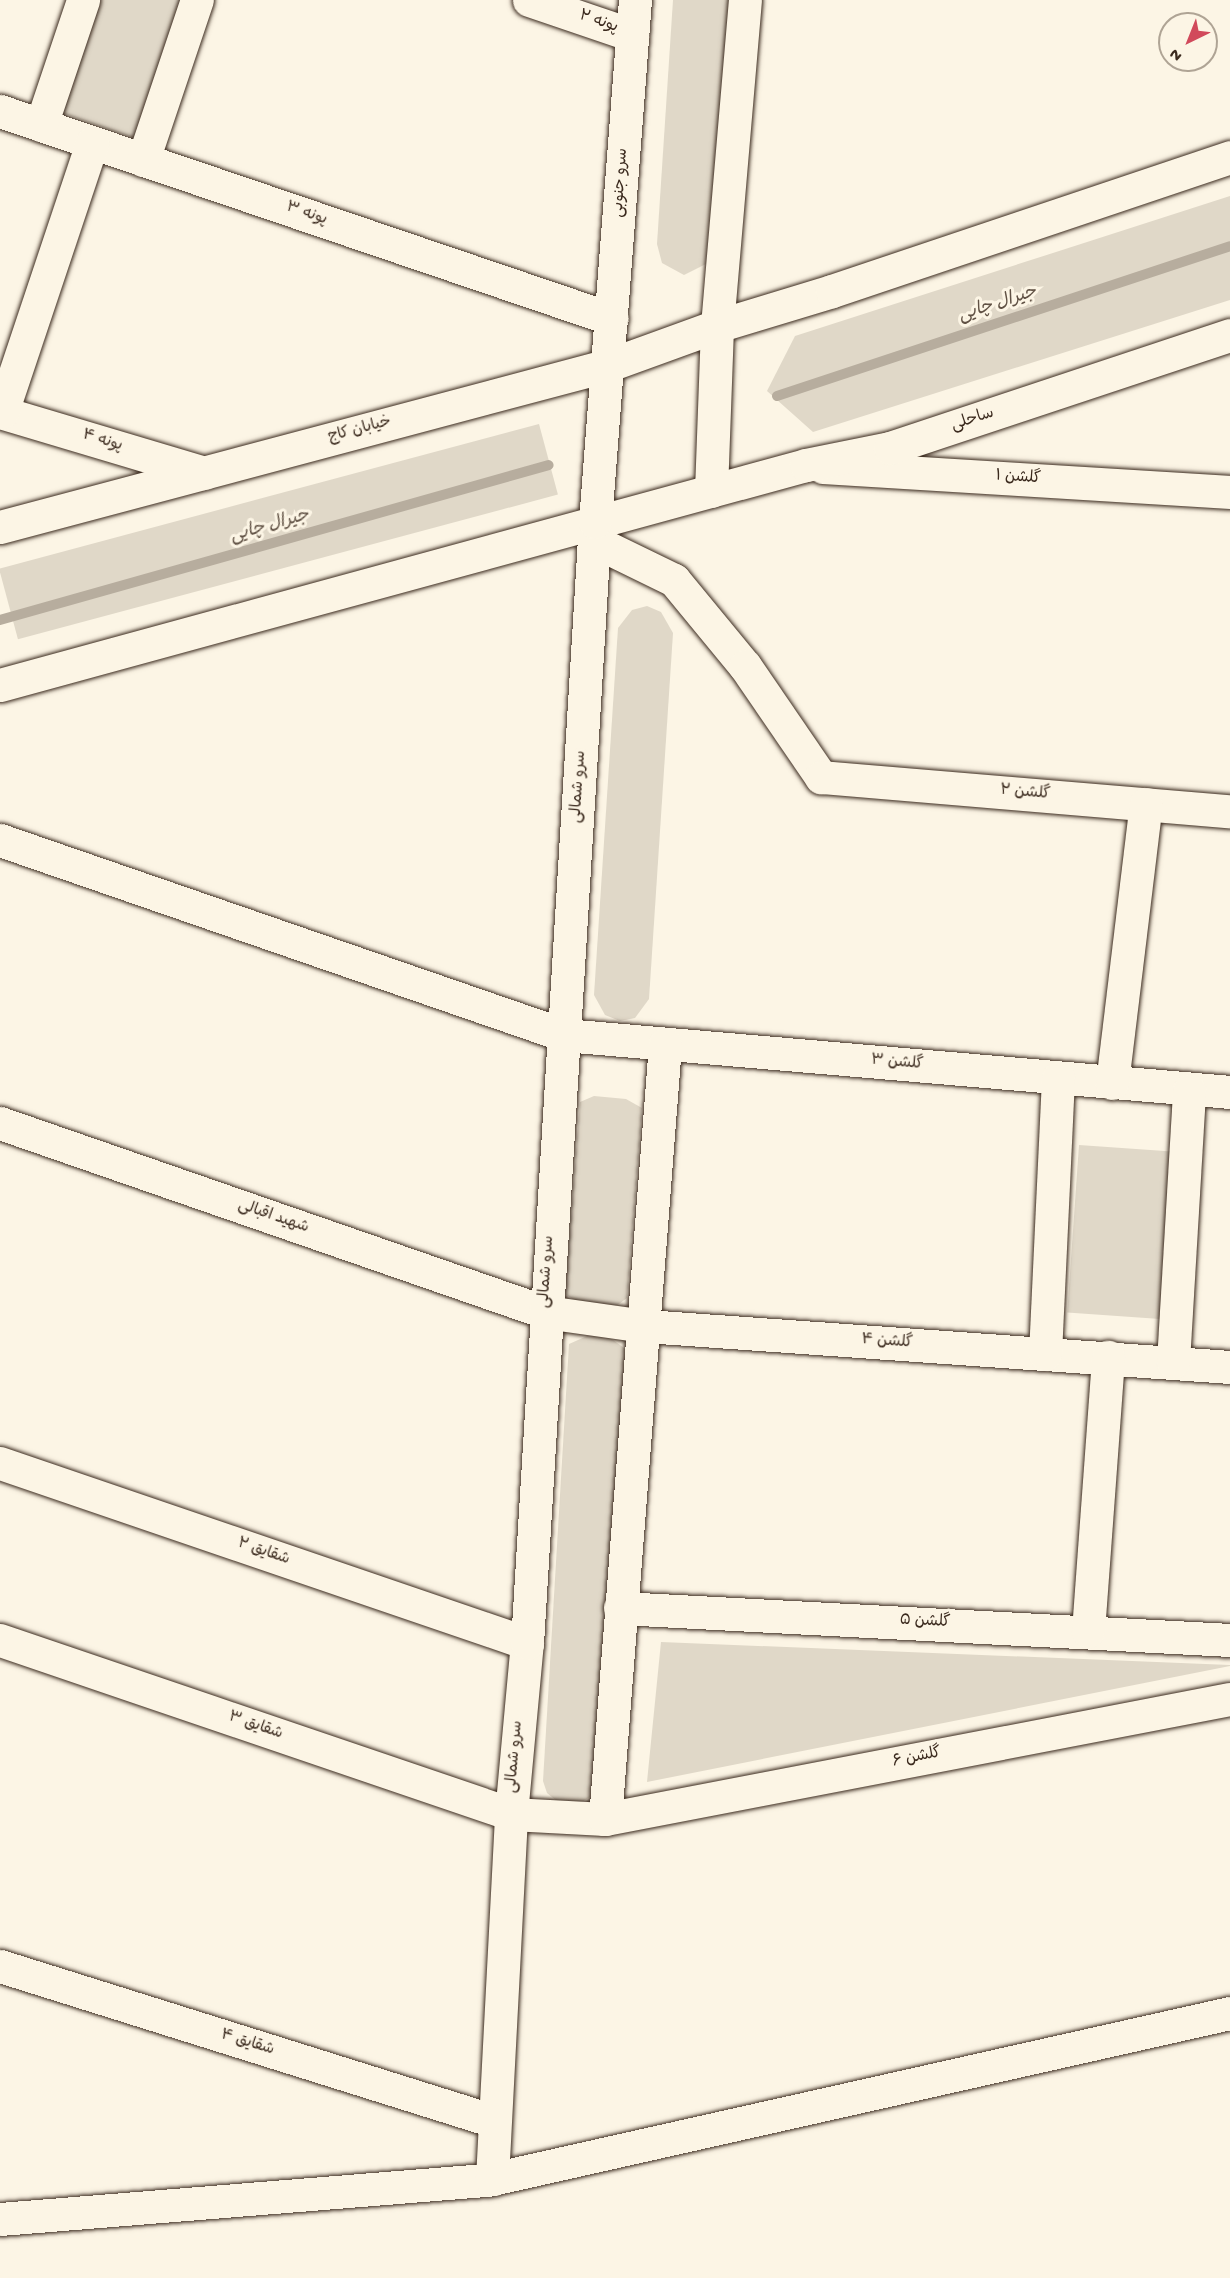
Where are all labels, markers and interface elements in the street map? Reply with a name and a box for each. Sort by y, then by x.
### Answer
street label: پونه ۲ [576,7,620,39]
north arrow [1158,12,1218,72]
text: N [1166,44,1187,65]
street label: سرو جنوبی [610,148,634,218]
street label: پونه ۳ [283,199,329,231]
water label: جیرال چایی [956,282,1040,328]
street label: ساحلی [949,405,997,437]
street label: خیابان کاج [326,413,394,449]
street label: پونه ۴ [79,427,125,457]
street label: گلشن ۱ [995,468,1041,490]
water label: جیرال چایی [228,505,312,549]
street label: سرو شمالی [568,750,592,824]
street label: گلشن ۲ [999,782,1051,806]
street label: گلشن ۳ [870,1052,924,1076]
street label: شهید اقبالی [235,1197,311,1239]
street label: سرو شمالی [536,1235,560,1309]
street label: گلشن ۴ [861,1332,913,1354]
street label: شقایق ۲ [234,1535,292,1571]
street label: گلشن ۵ [899,1612,951,1634]
street label: شقایق ۳ [225,1709,285,1745]
street label: سرو شمالی [503,1720,529,1794]
street label: گلشن ۶ [891,1745,943,1773]
street label: شقایق ۴ [218,2027,276,2061]

